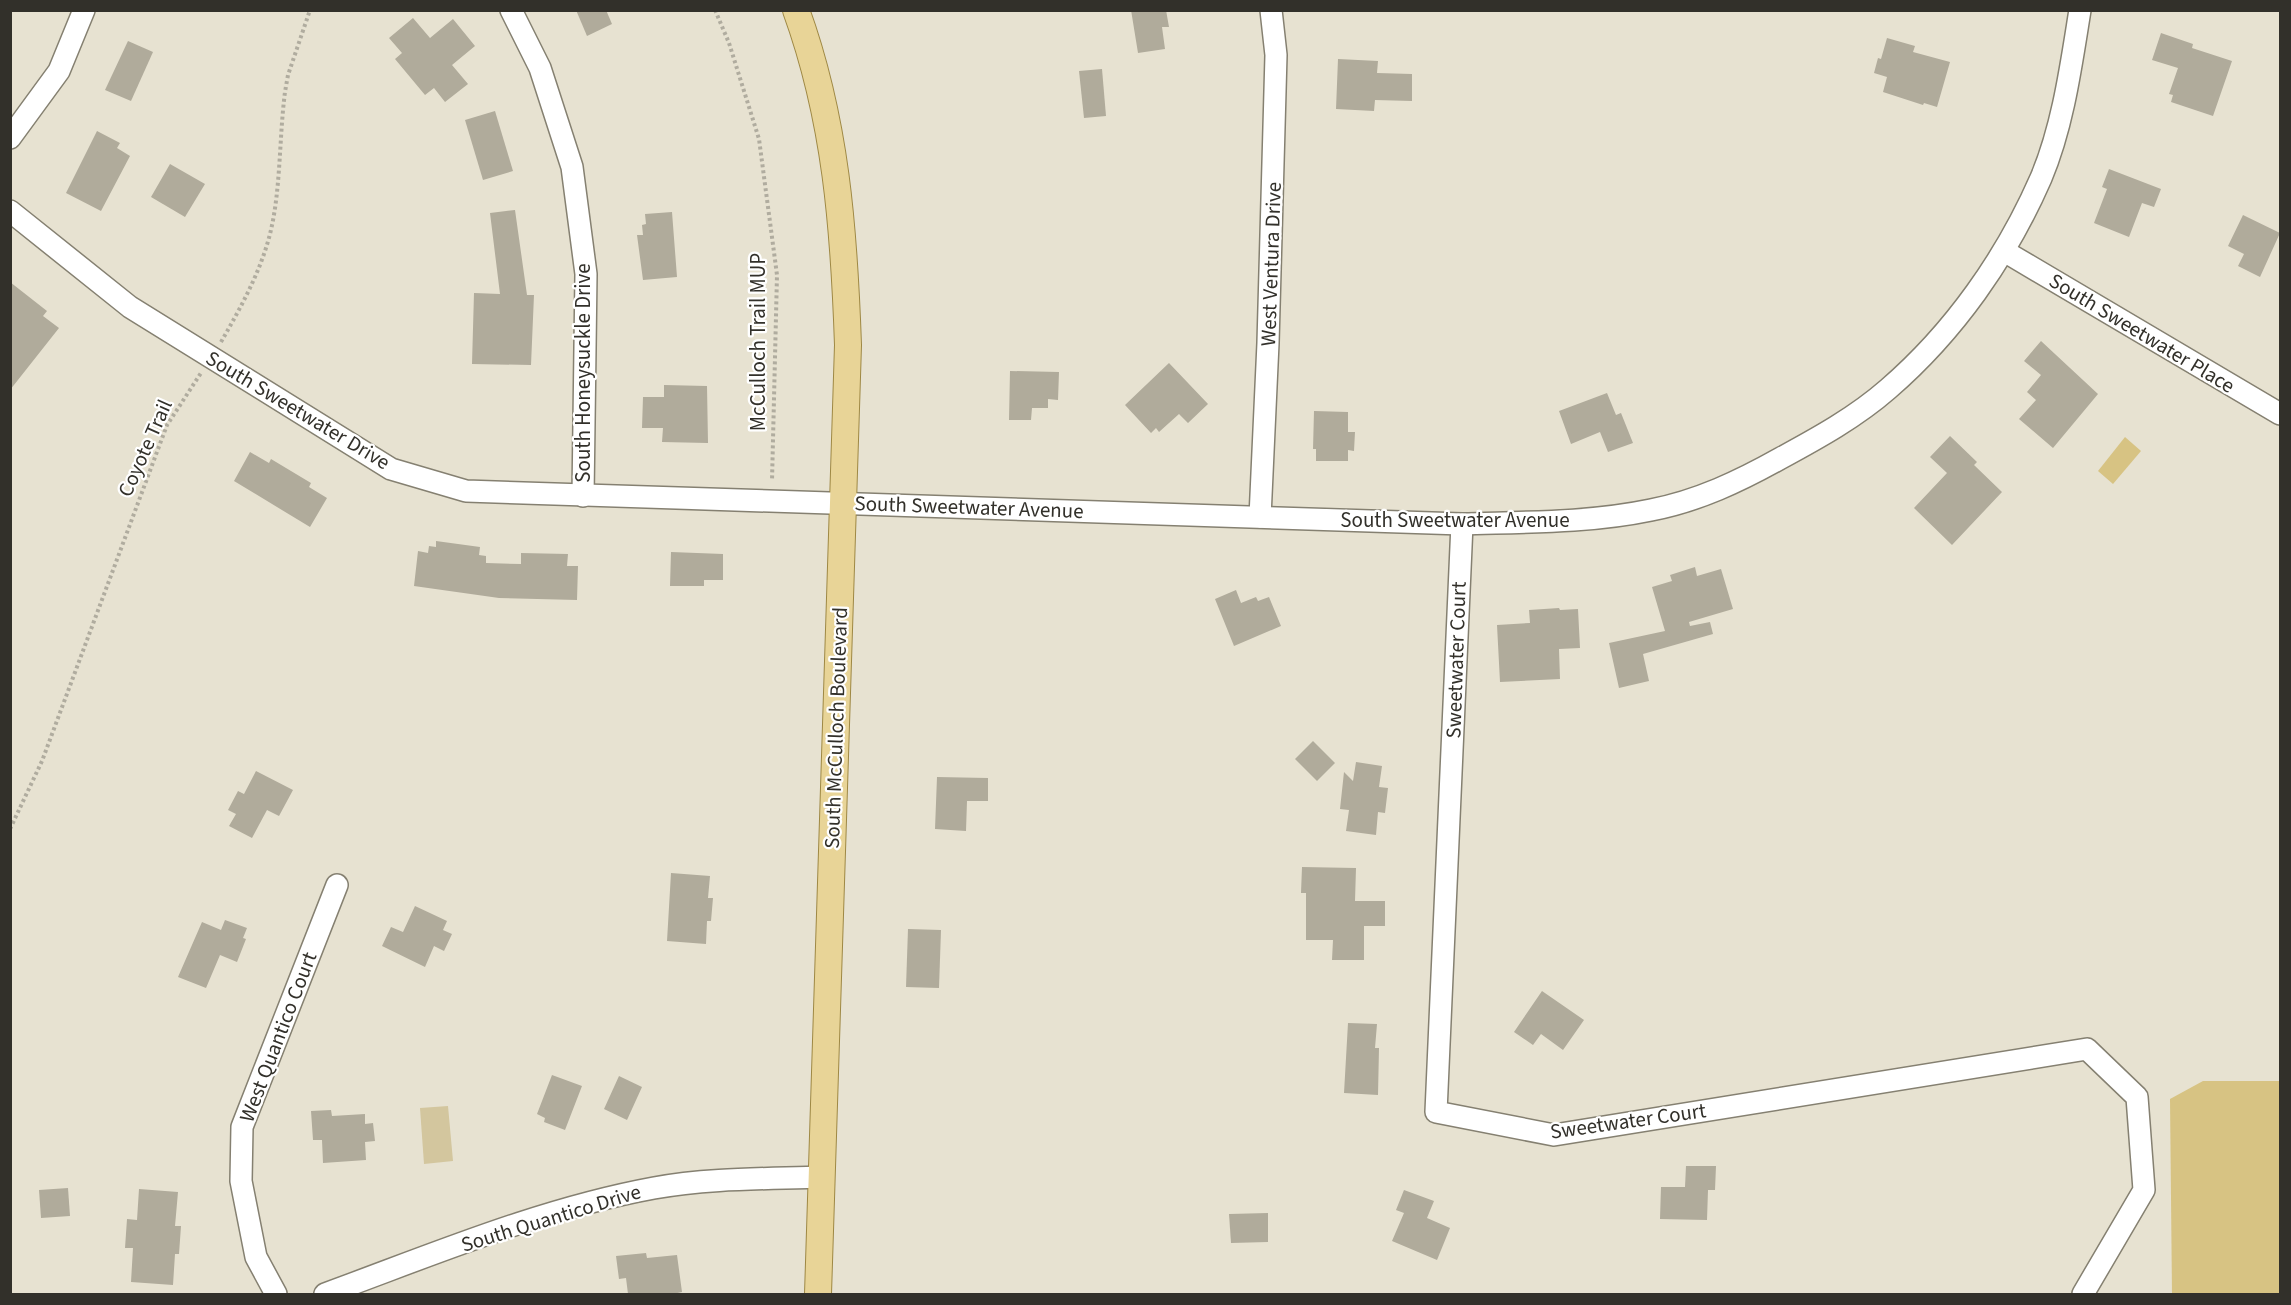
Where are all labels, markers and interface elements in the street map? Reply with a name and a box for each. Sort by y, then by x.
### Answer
street label: West Ventura Drive [1253,181,1289,347]
street label: McCulloch Trail MUP [743,253,773,431]
street label: South Honeysuckle Drive [568,263,598,483]
street label: South Sweetwater Place [2043,266,2241,400]
street label: South Sweetwater Drive [200,343,396,477]
street label: Coyote Trail [110,395,180,501]
street label: South Sweetwater Avenue [854,488,1084,526]
street label: South Sweetwater Avenue [1340,505,1570,535]
street label: Sweetwater Court [1438,581,1474,739]
street label: South McCulloch Boulevard [817,607,855,849]
street label: West Quantico Court [232,948,324,1126]
street label: Sweetwater Court [1548,1095,1708,1147]
street label: South Quantico Drive [457,1176,645,1260]

